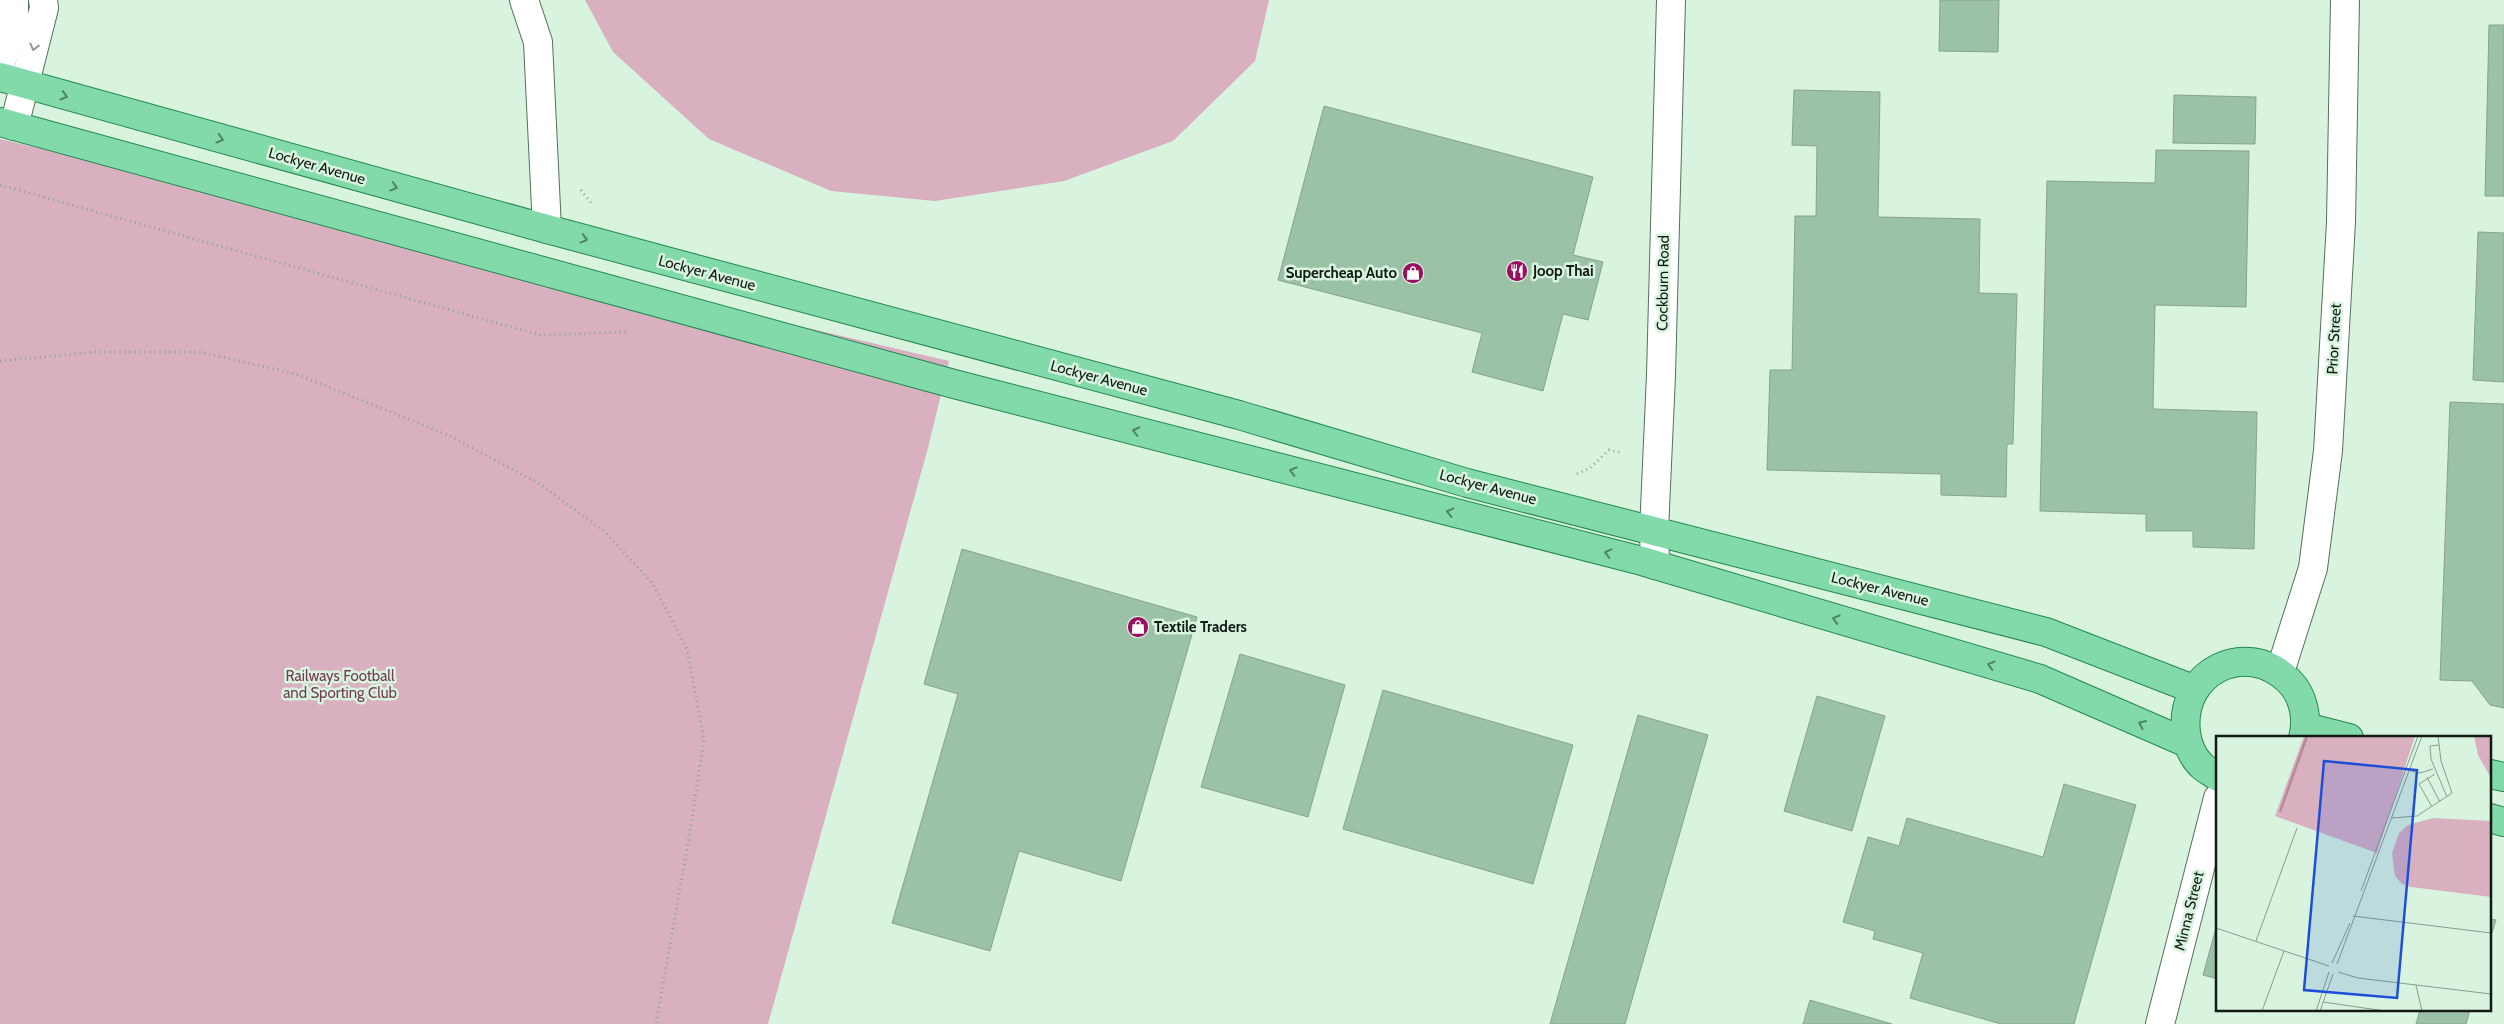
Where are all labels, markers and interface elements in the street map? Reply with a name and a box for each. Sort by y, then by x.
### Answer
one-way arrow [29,43,40,52]
one-way arrow [59,90,67,100]
one-way arrow [216,133,225,144]
street label: Lockyer Avenue [266,144,368,189]
one-way arrow [389,182,397,192]
one-way arrow [580,234,588,244]
street label: Cockburn Road [1653,235,1673,331]
street label: Lockyer Avenue [656,251,758,295]
restaurant icon: Joop Thai [1505,259,1529,283]
shop icon: Supercheap Auto [1401,261,1425,285]
place label: Joop Thai [1532,262,1594,280]
place label: Supercheap Auto [1286,264,1397,282]
street label: Prior Street [2323,303,2345,375]
street label: Lockyer Avenue [1048,356,1150,400]
one-way arrow [1131,426,1140,437]
street label: Lockyer Avenue [1437,465,1539,509]
one-way arrow [1289,467,1297,477]
one-way arrow [1446,507,1455,518]
one-way arrow [1604,548,1612,558]
street label: Lockyer Avenue [1829,568,1931,610]
one-way arrow [1832,614,1840,624]
shop icon: Textile Traders [1126,615,1150,639]
place label: Textile Traders [1154,618,1247,636]
one-way arrow [1988,660,1996,670]
park label: Railways Football and Sporting Club [283,667,397,702]
one-way arrow [2138,719,2147,730]
inset map [2216,736,2492,1012]
street label: Minna Street [2170,869,2208,953]

